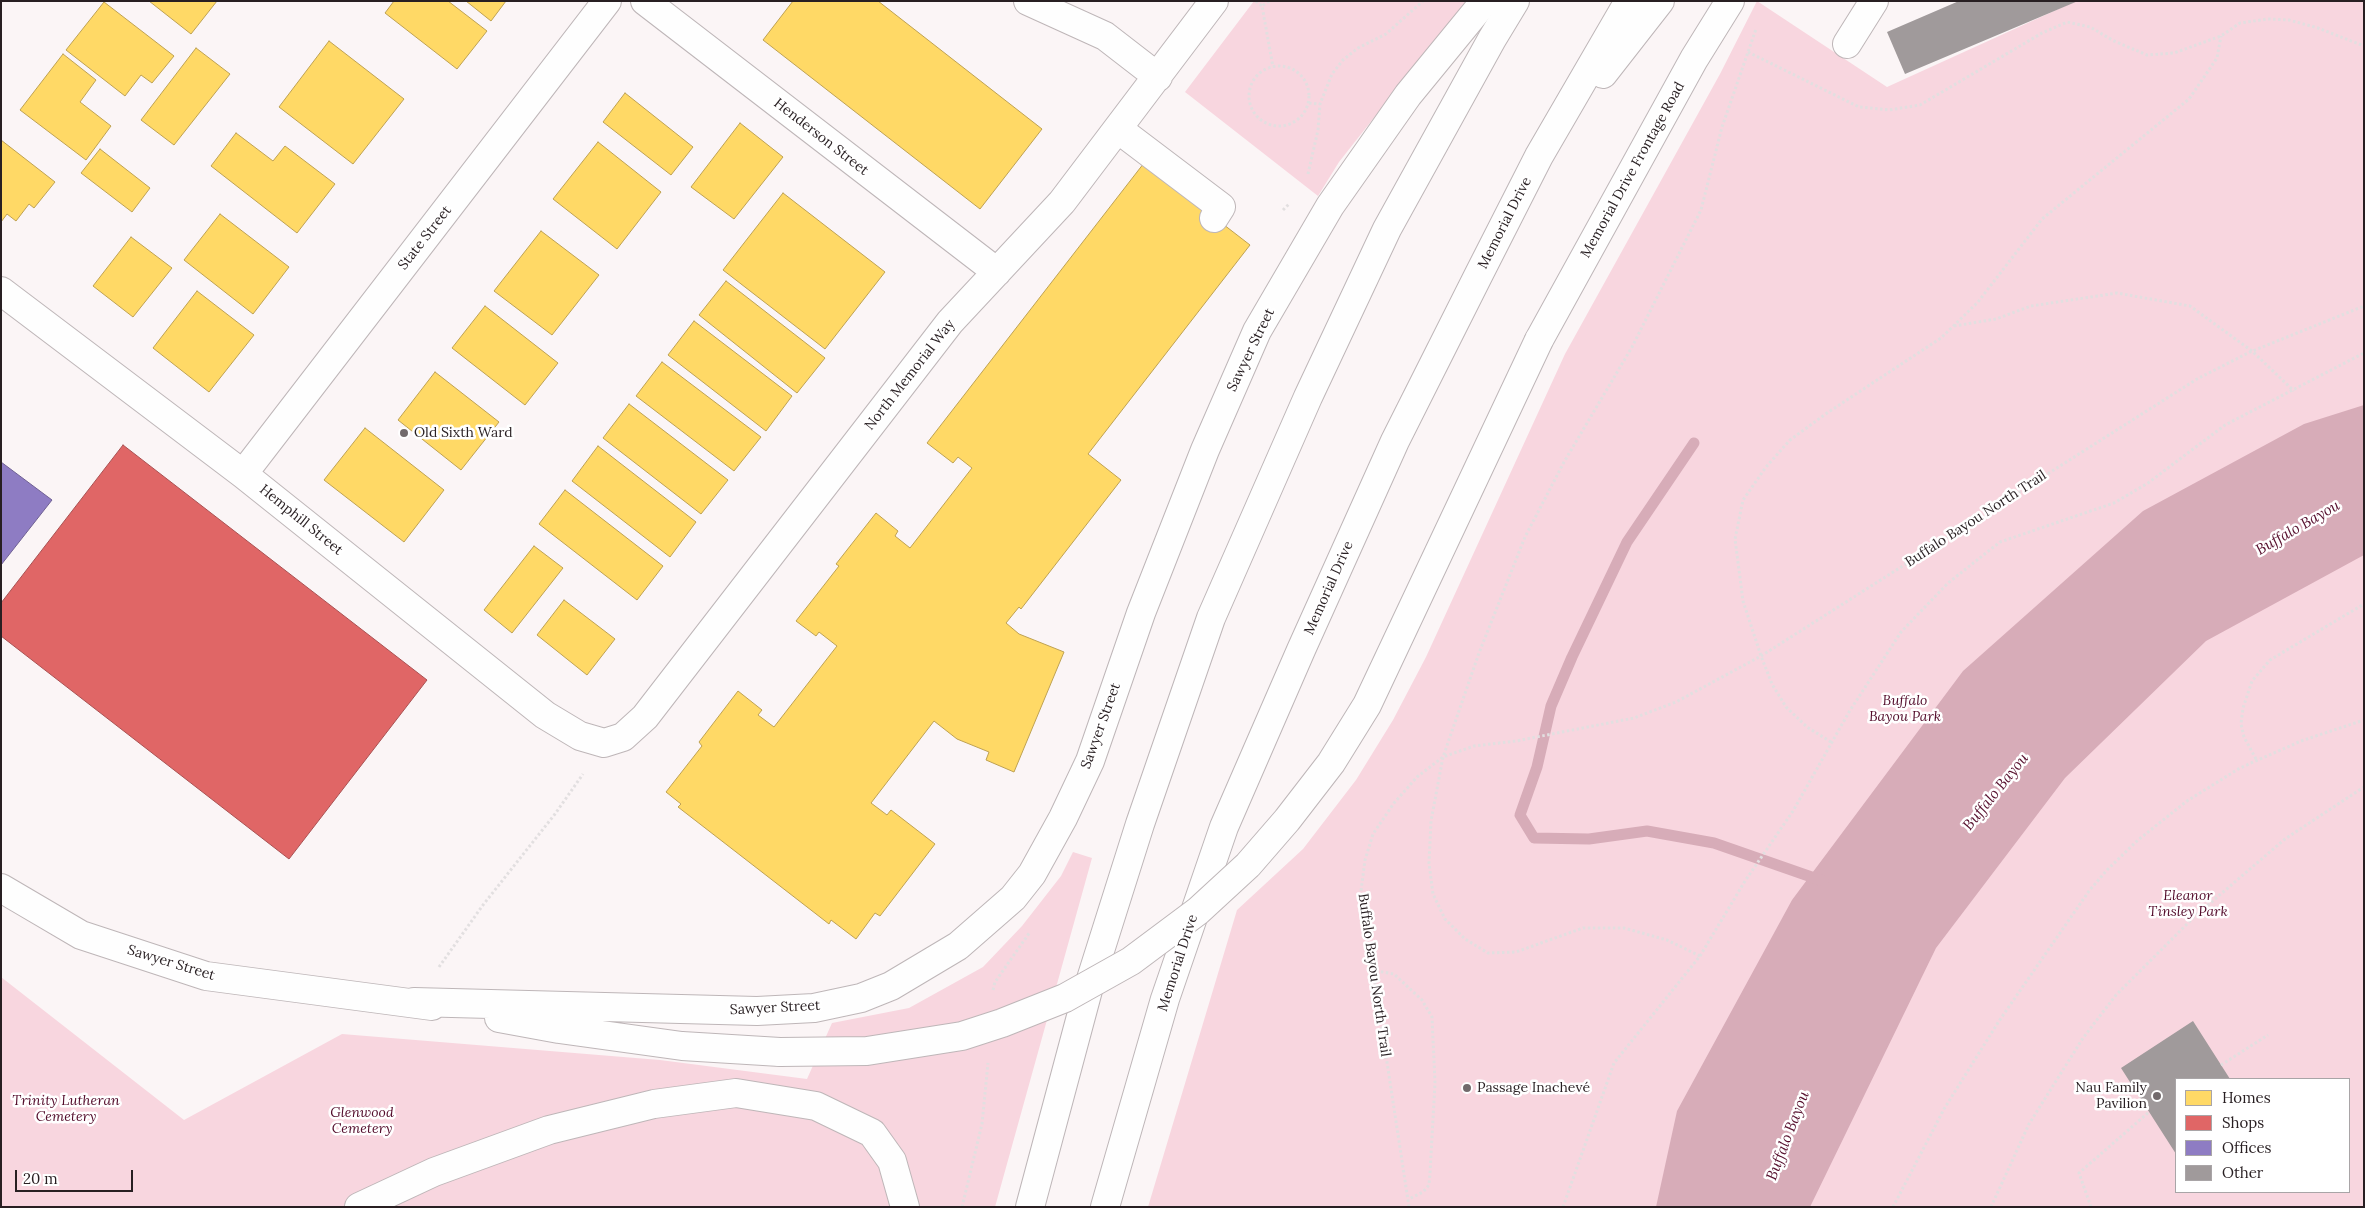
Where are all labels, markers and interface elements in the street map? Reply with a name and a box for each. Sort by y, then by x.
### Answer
street label: Memorial Drive Frontage Road [1578,79,1688,261]
street label: Henderson Street [770,95,872,179]
street label: Memorial Drive [1475,174,1535,272]
street label: State Street [395,203,455,273]
street label: Sawyer Street [1224,306,1278,394]
street label: North Memorial Way [862,316,958,434]
place label: Old Sixth Ward [414,425,513,441]
marker: Old Sixth Ward [398,427,410,439]
street label: Buffalo Bayou North Trail [1902,467,2050,571]
street label: Hemphill Street [256,481,346,559]
water label: Buffalo Bayou [2253,497,2343,559]
street label: Memorial Drive [1301,539,1357,637]
street label: Sawyer Street [1078,681,1124,771]
park label: Buffalo Bayou Park [1869,693,1941,726]
water label: Buffalo Bayou [1959,750,2033,834]
park label: Eleanor Tinsley Park [2148,888,2228,920]
street label: Buffalo Bayou North Trail [1354,892,1394,1058]
street label: Memorial Drive [1154,912,1202,1014]
street label: Sawyer Street [125,942,217,984]
street label: Sawyer Street [729,997,821,1019]
legend [2175,1078,2350,1193]
place label: Passage Inachevé [1477,1080,1590,1096]
place label: Nau Family Pavilion [2075,1080,2147,1112]
marker: Passage Inachevé [1461,1082,1473,1094]
text: Homes [2222,1088,2271,1107]
water label: Buffalo Bayou [1763,1089,1813,1183]
marker: Nau Family Pavilion [2151,1090,2163,1102]
park label: Trinity Lutheran Cemetery [12,1093,120,1126]
park label: Glenwood Cemetery [330,1105,394,1138]
text: Shops [2222,1113,2264,1132]
text: Offices [2222,1138,2271,1157]
scale bar [18,1160,135,1192]
text: Other [2222,1163,2263,1182]
text: 20 m [23,1169,58,1188]

